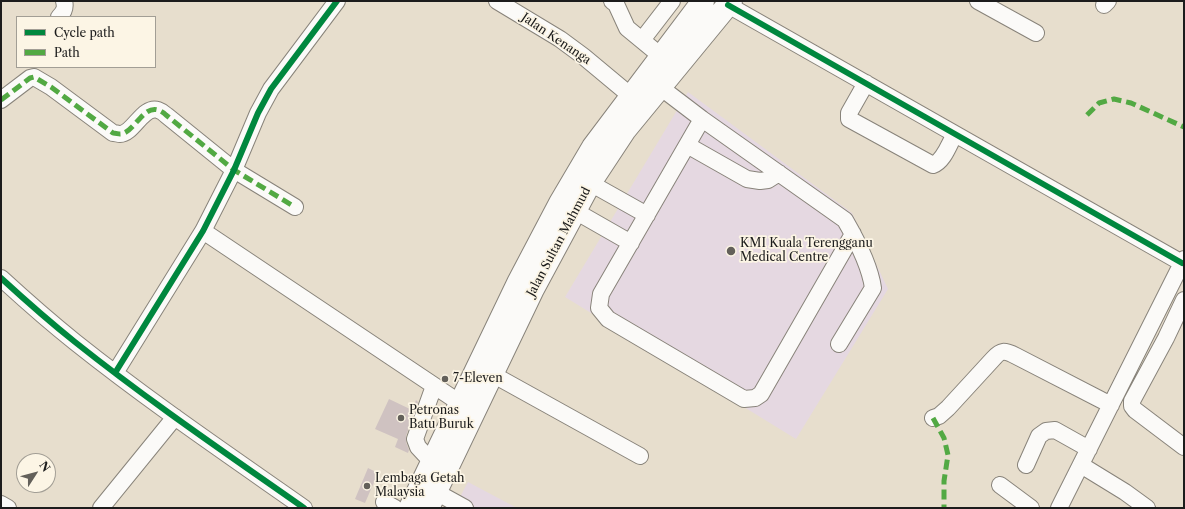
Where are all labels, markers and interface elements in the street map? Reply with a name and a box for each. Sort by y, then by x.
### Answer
street label: Jalan Kenanga [519,10,593,68]
legend [16,16,156,68]
text: Cycle path [54,25,115,40]
text: Path [54,45,80,60]
street label: Jalan Sultan Mahmud [524,185,594,299]
place label: KMI Kuala Terengganu Medical Centre [740,237,873,265]
marker: KMI Kuala Terengganu Medical Centre [725,245,737,257]
place label: 7-Eleven [453,372,503,386]
marker: 7-Eleven [440,374,450,384]
place label: Petronas Batu Buruk [409,404,474,432]
marker: Petronas Batu Buruk [396,413,406,423]
north arrow [16,453,56,493]
text: N [36,459,53,475]
place label: Lembaga Getah Malaysia [375,472,465,500]
marker: Lembaga Getah Malaysia [362,481,372,491]

